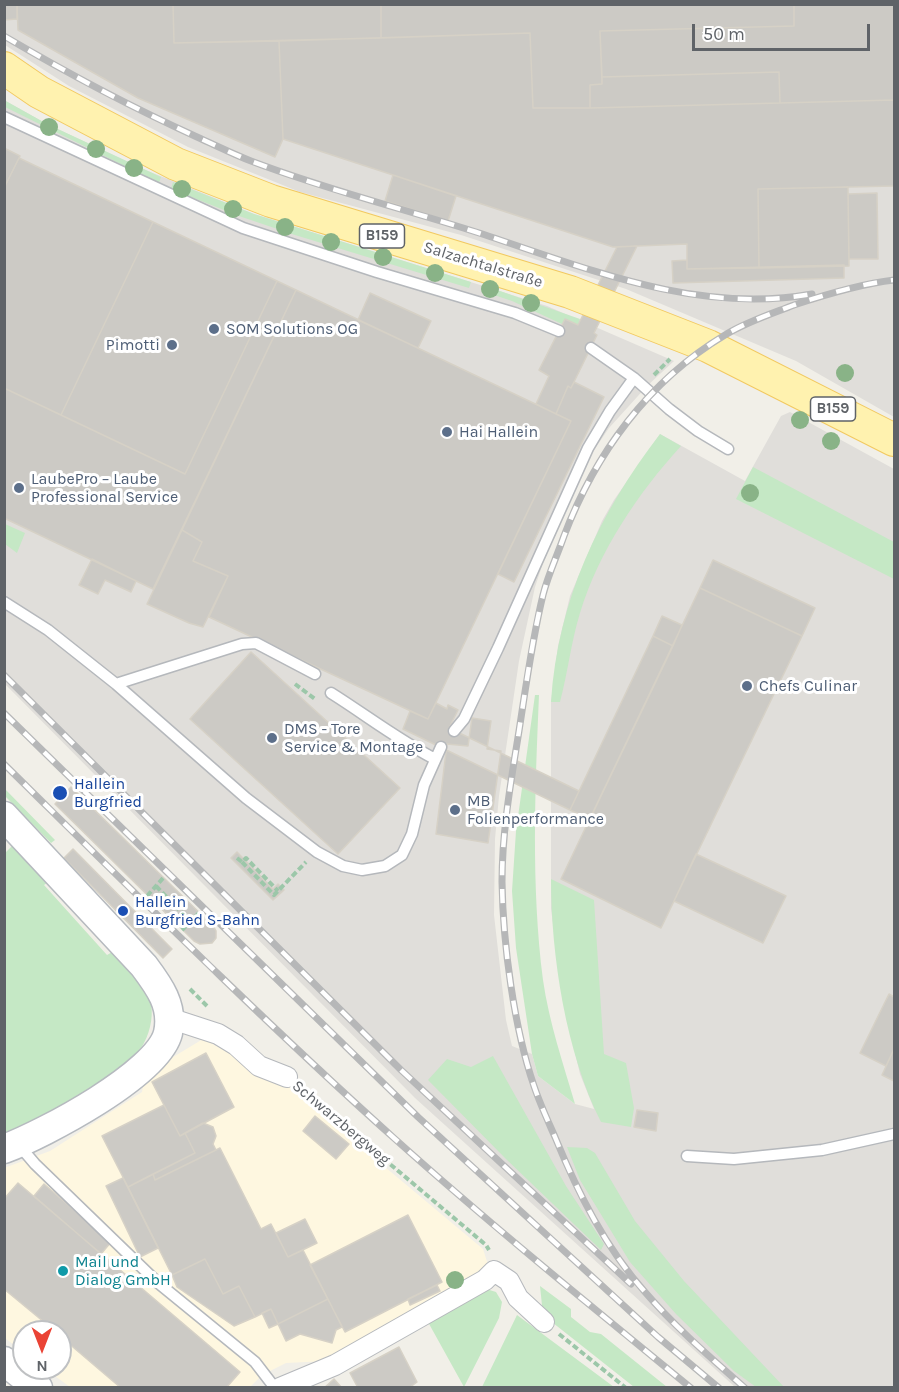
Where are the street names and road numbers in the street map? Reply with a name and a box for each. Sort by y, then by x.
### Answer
road number: B159 [360,224,404,248]
street label: Salzachtalstraße [421,238,545,292]
road number: B159 [810,397,856,421]
street label: Schwarzbergweg [288,1076,394,1170]

